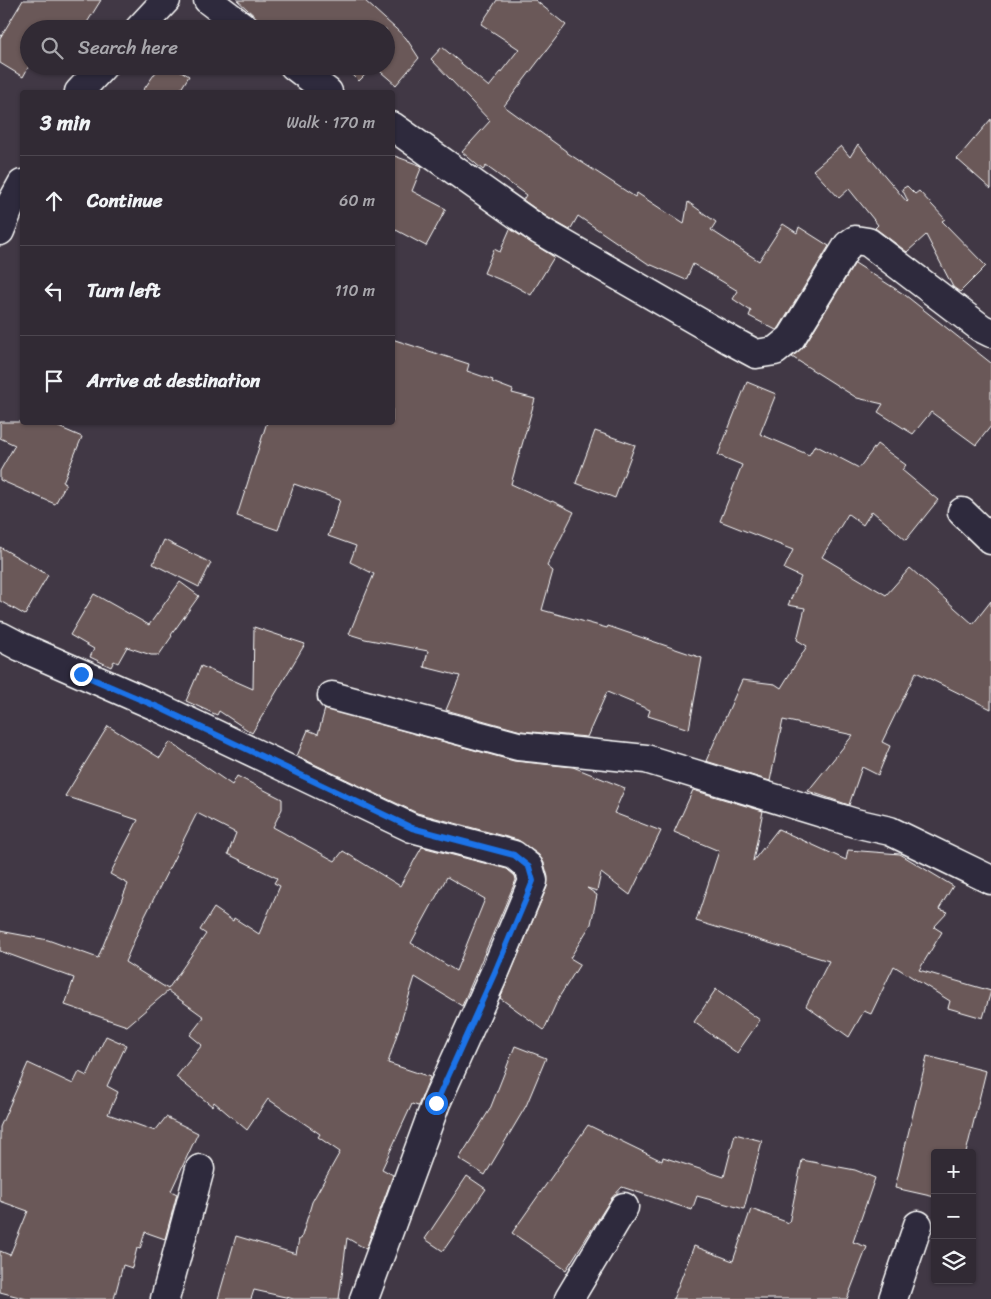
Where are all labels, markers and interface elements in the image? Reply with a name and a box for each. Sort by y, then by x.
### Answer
search box [20,20,395,75]
text: Search here [78,31,178,64]
icon: search [38,34,66,62]
text: 3 min [40,104,90,142]
text: Walk · 170 m [286,108,375,137]
text: Continue [87,184,163,217]
text: 60 m [339,186,375,215]
icon: ahead [40,187,68,215]
text: Turn left [87,274,160,307]
text: 110 m [335,276,375,305]
icon: left [40,277,68,305]
text: Arrive at destination [87,364,260,397]
icon: arrive [40,367,68,395]
route end [70,663,93,686]
route start [425,1092,448,1115]
map controls [931,1149,976,1284]
button: + [931,1149,976,1194]
button: − [931,1194,976,1239]
button: layers [931,1239,976,1284]

